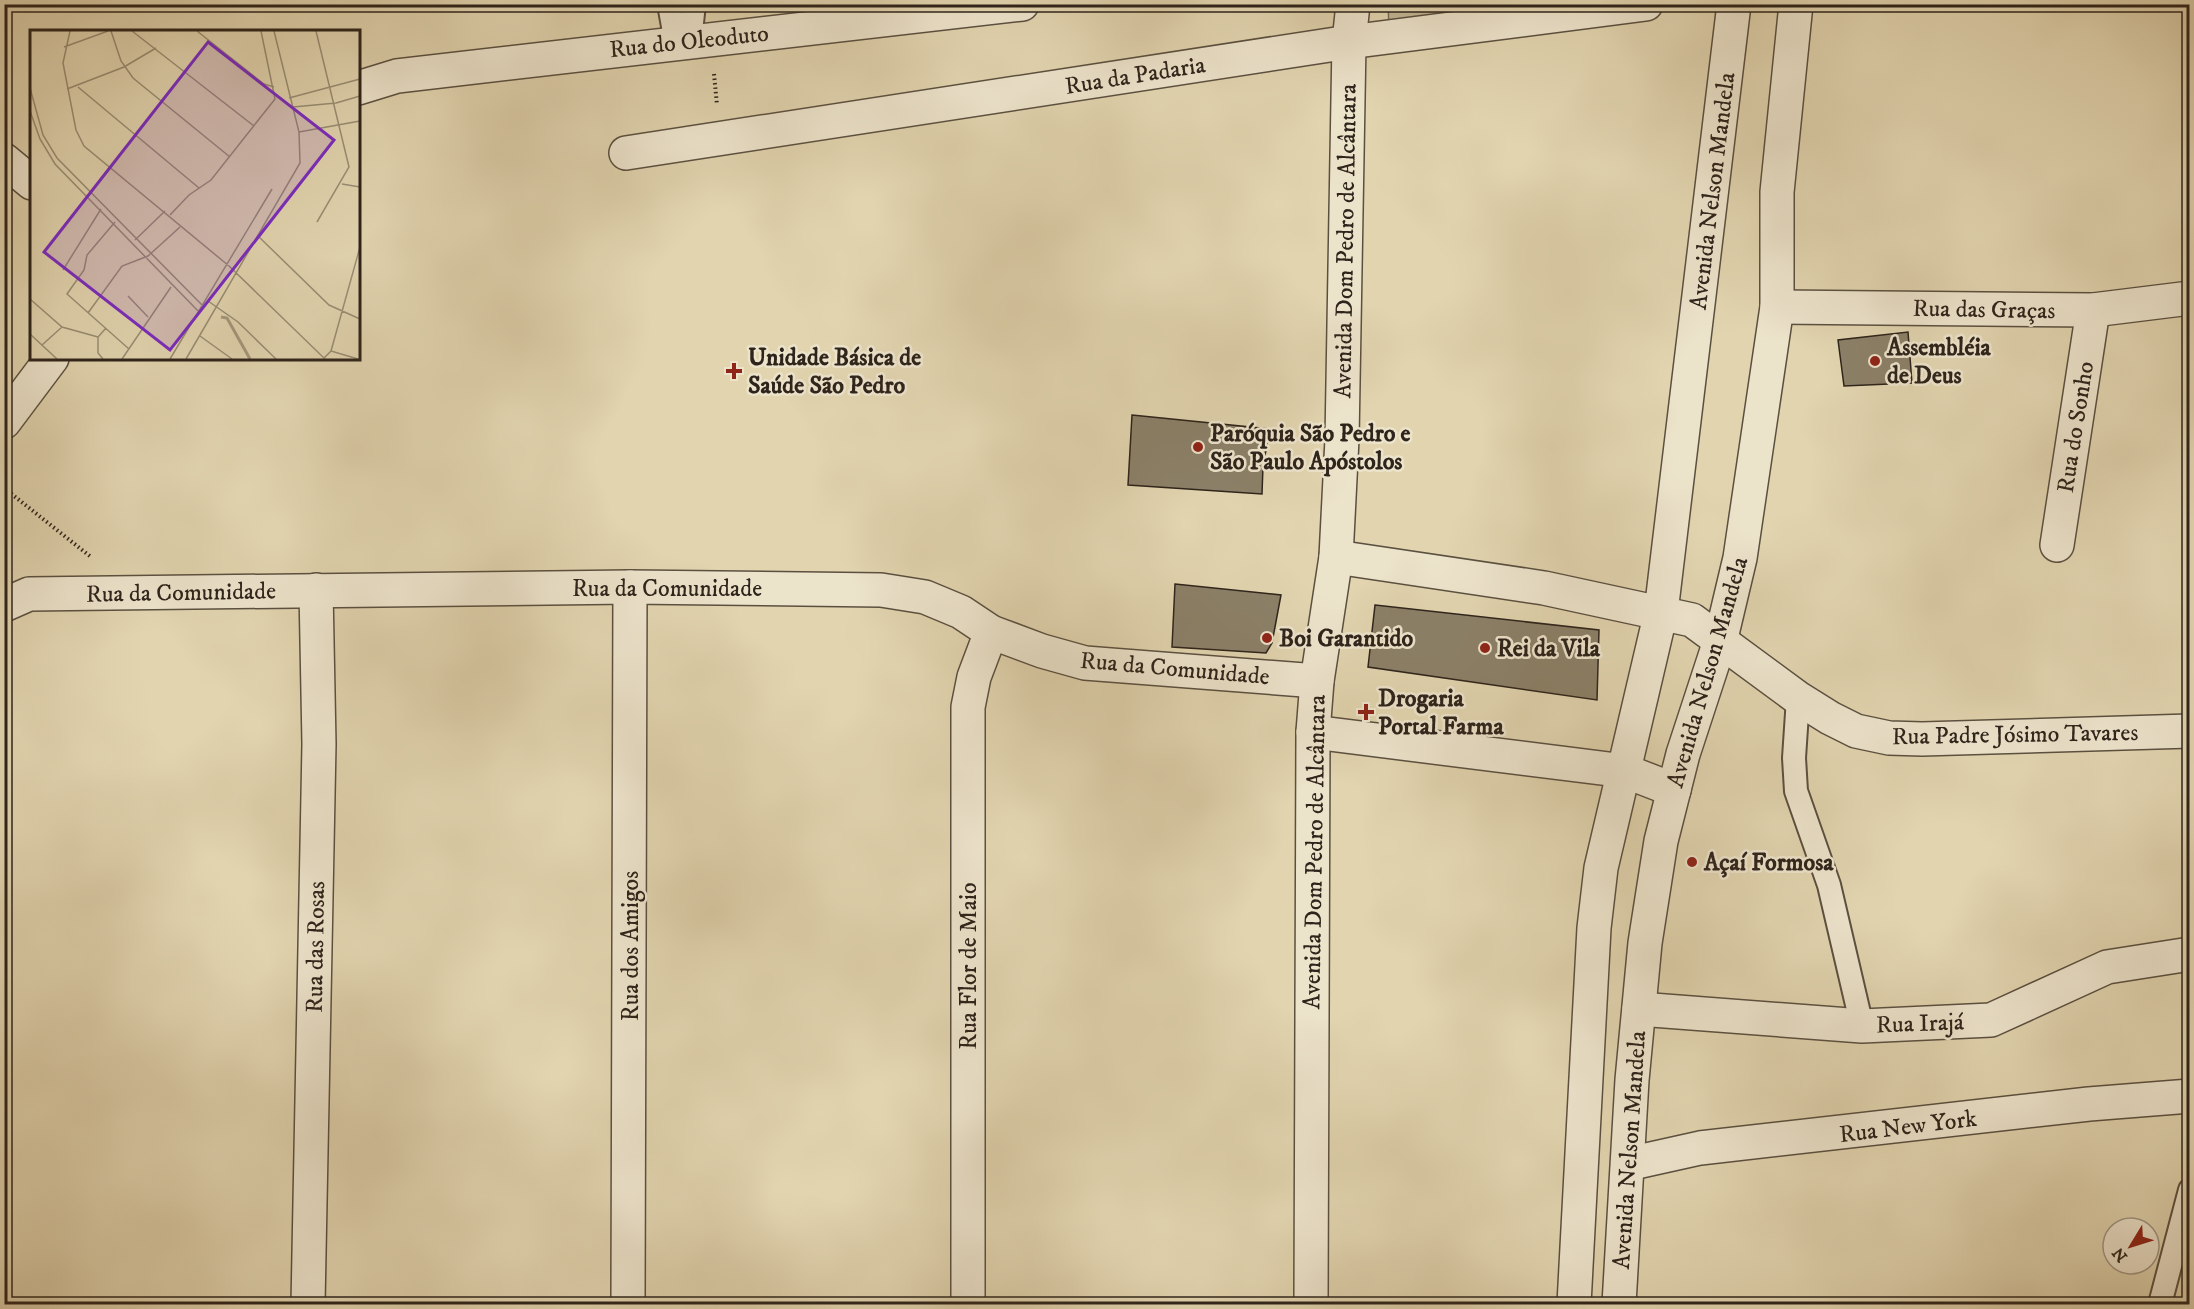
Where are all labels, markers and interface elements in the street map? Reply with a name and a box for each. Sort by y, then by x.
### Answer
street label: Rua do Oleoduto [608,19,770,65]
inset map [30,30,360,360]
street label: Rua da Padaria [1063,50,1208,102]
street label: Avenida Nelson Mandela [1684,70,1743,312]
street label: Avenida Dom Pedro de Alcântara [1328,83,1364,399]
street label: Rua das Graças [1912,294,2056,326]
place label: Assembléia de Deus [1886,333,1992,391]
place label: Unidade Básica de Saúde São Pedro [748,343,921,401]
marker: Assembléia de Deus [1868,354,1882,368]
street label: Rua do Sonho [2051,359,2101,495]
marker: Unidade Básica de Saúde São Pedro [725,362,743,380]
place label: Paróquia São Pedro e São Paulo Apóstolos [1210,419,1411,477]
marker: Paróquia São Pedro e São Paulo Apóstolos [1191,440,1205,454]
street label: Avenida Nelson Mandela [1661,553,1756,791]
street label: Rua da Comunidade [572,574,762,604]
street label: Rua da Comunidade [86,576,276,610]
place label: Boi Garantido [1279,624,1414,654]
marker: Boi Garantido [1260,631,1274,645]
place label: Rei da Vila [1497,634,1601,664]
marker: Rei da Vila [1478,641,1492,655]
street label: Rua da Comunidade [1079,646,1271,692]
place label: Drogaria Portal Farma [1378,684,1504,742]
street label: Avenida Dom Pedro de Alcântara [1297,694,1333,1010]
marker: Drogaria Portal Farma [1359,705,1373,719]
street label: Rua Padre Jósimo Tavares [1891,718,2139,752]
place label: Açaí Formosa [1703,848,1834,878]
marker: Açaí Formosa [1685,855,1699,869]
street label: Rua dos Amigos [616,871,646,1021]
street label: Rua das Rosas [300,881,332,1013]
street label: Rua Flor de Maio [954,882,984,1050]
street label: Rua Irajá [1876,1007,1965,1041]
street label: Avenida Nelson Mandela [1607,1029,1653,1270]
street label: Rua New York [1838,1104,1979,1150]
north arrow [2101,1216,2161,1276]
text: N [2108,1243,2132,1266]

